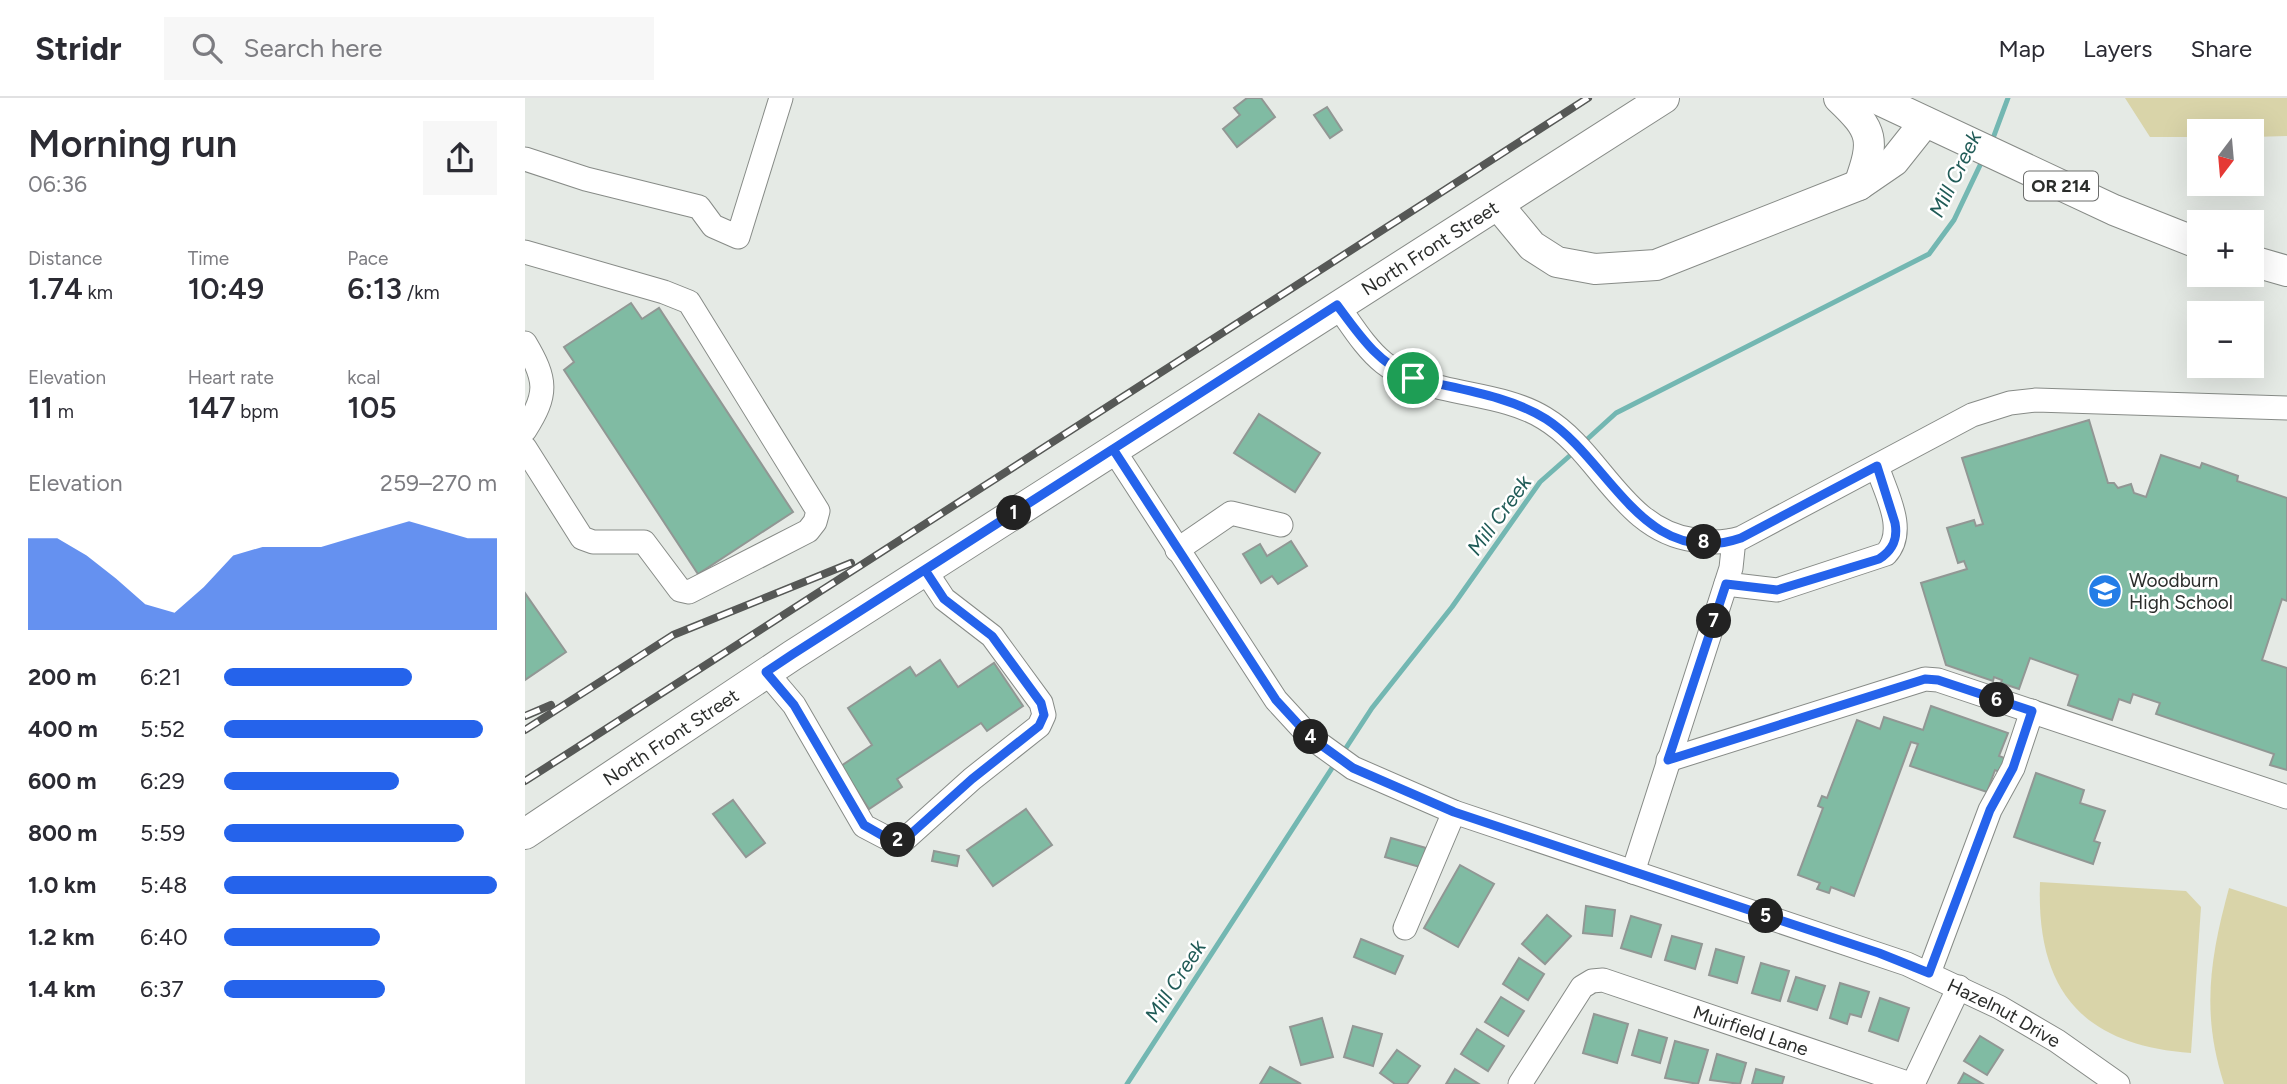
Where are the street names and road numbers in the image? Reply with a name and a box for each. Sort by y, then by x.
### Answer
road number: OR 214 [2024,172,2098,200]
street label: North Front Street [1357,196,1502,300]
street label: North Front Street [598,683,743,790]
street label: Hazelnut Drive [1944,973,2065,1052]
street label: Muirfield Lane [1690,1000,1811,1060]

